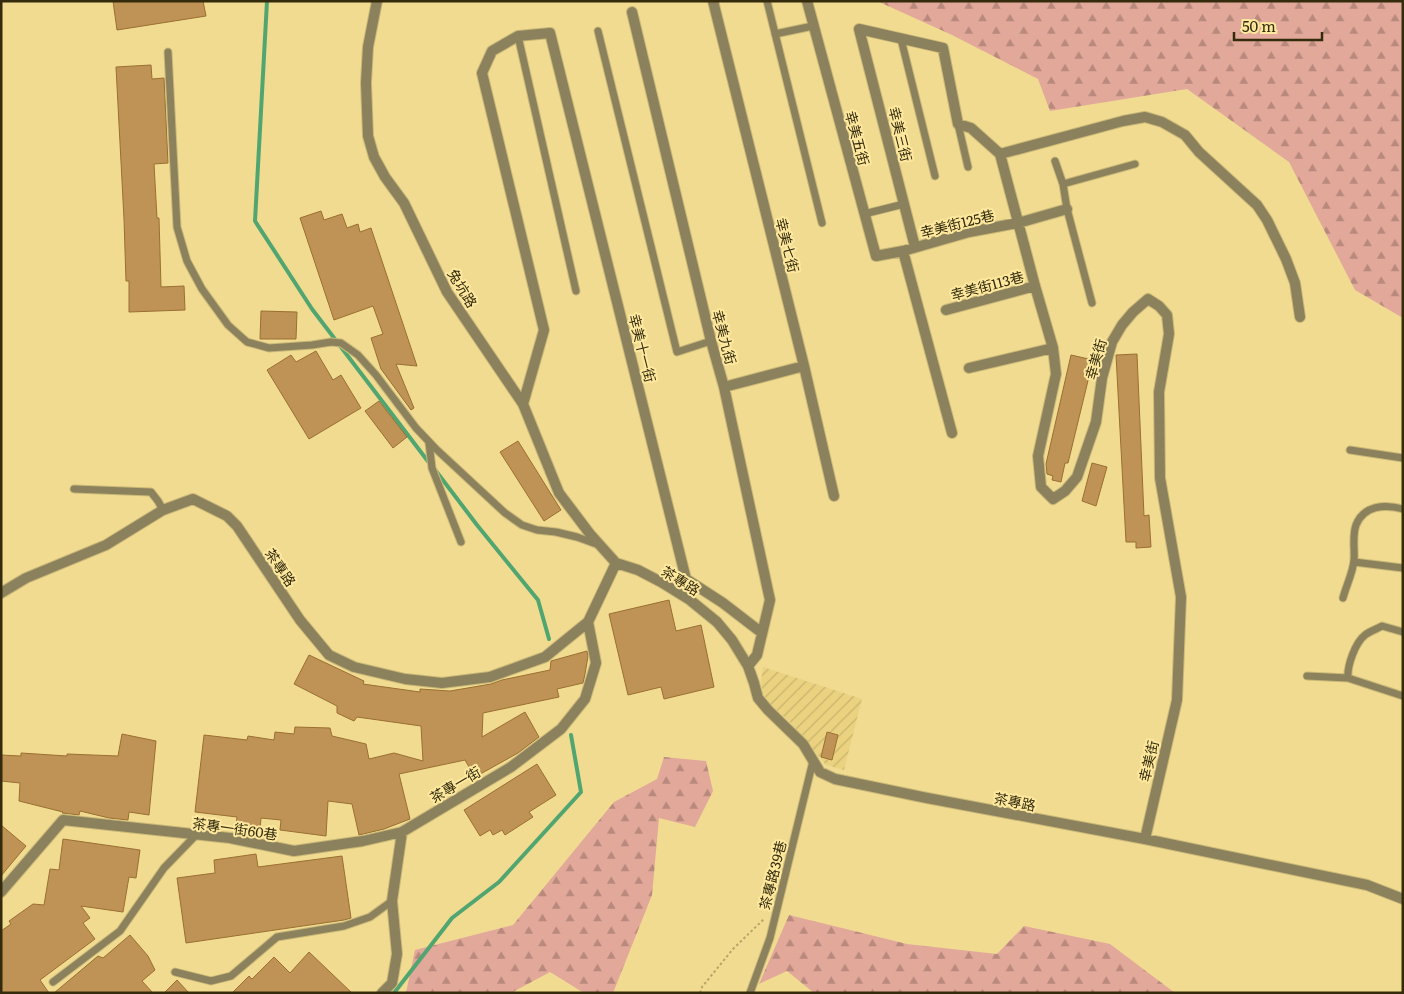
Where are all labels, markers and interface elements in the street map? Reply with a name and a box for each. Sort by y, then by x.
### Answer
scale bar [1234,10,1322,42]
text: 50 m [1242,14,1276,37]
street label: 幸美三街 [885,104,917,164]
street label: 幸美五街 [841,108,875,168]
street label: 幸美街125巷 [918,204,996,242]
street label: 幸美七街 [772,215,804,275]
street label: 兔坑路 [444,265,482,311]
street label: 幸美街113巷 [948,266,1026,304]
street label: 幸美九街 [708,307,742,367]
street label: 幸美十一街 [625,312,661,384]
street label: 幸美街 [1080,336,1110,382]
street label: 茶專路 [261,544,301,590]
street label: 茶專路 [658,560,704,600]
street label: 幸美街 [1134,738,1162,784]
street label: 茶專一街 [426,761,484,807]
street label: 茶專路 [992,787,1038,815]
street label: 茶專一街60巷 [191,812,279,844]
street label: 茶專路39巷 [754,838,790,912]

